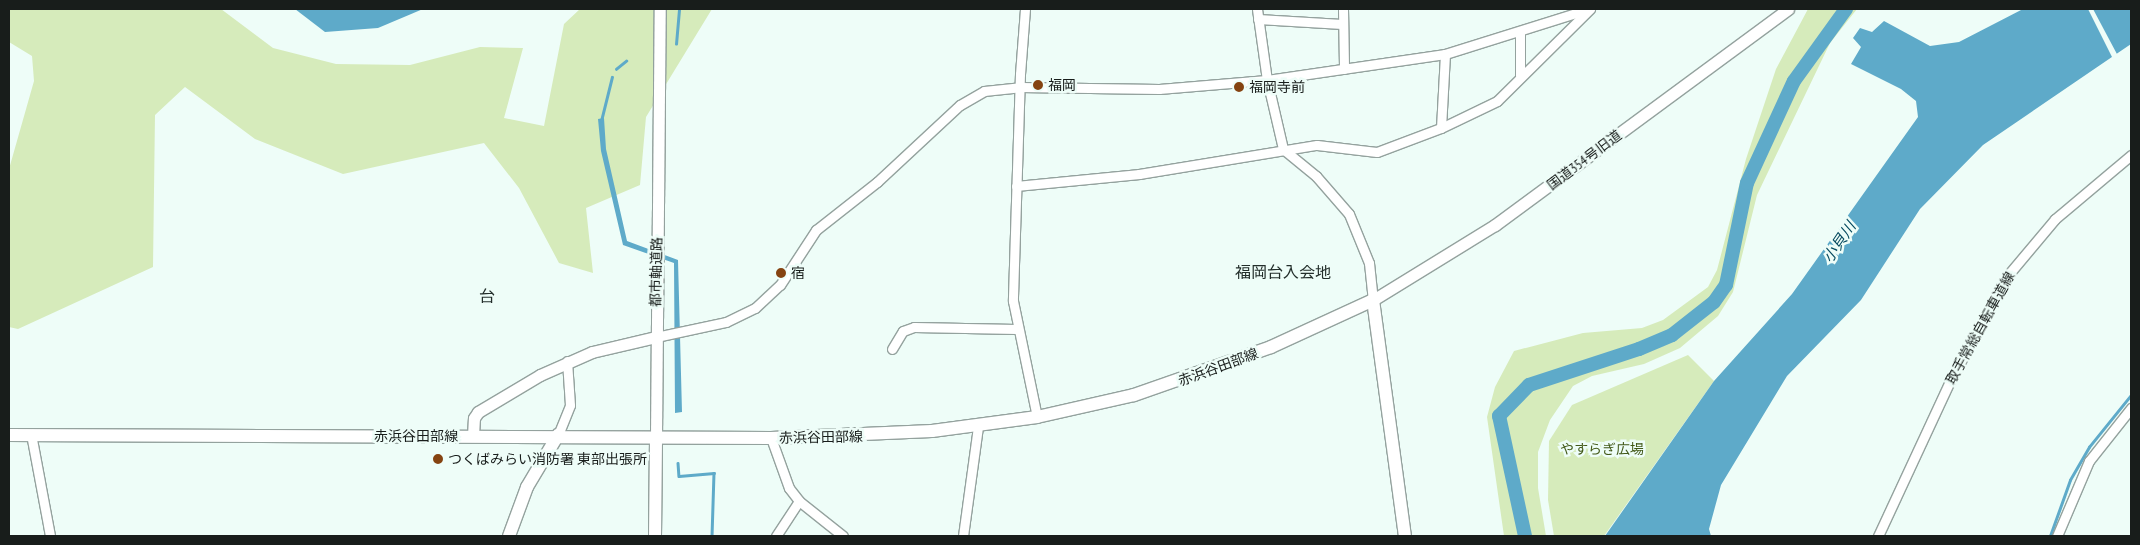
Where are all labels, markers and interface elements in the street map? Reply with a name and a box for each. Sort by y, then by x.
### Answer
place label: 福岡 [1048,77,1076,93]
marker: 福岡 [1032,79,1044,91]
place label: 福岡寺前 [1249,79,1305,95]
marker: 福岡寺前 [1233,81,1245,93]
street label: 国道354号旧道 [1543,127,1625,193]
water label: 小貝川 [1819,218,1859,266]
street label: 都市軸道路 [647,237,665,307]
district label: 福岡台入会地 [1235,262,1331,282]
place label: 宿 [791,265,805,281]
marker: 宿 [775,267,787,279]
street label: 取手常総自転車道線 [1942,269,2018,387]
district label: 台 [479,286,495,306]
street label: 赤浜谷田部線 [1176,345,1260,389]
street label: 赤浜谷田部線 [374,428,458,444]
street label: 赤浜谷田部線 [779,428,863,446]
park label: やすらぎ広場 [1560,441,1644,457]
place label: つくばみらい消防署 東部出張所 [448,451,647,467]
marker: つくばみらい消防署 東部出張所 [432,453,444,465]

